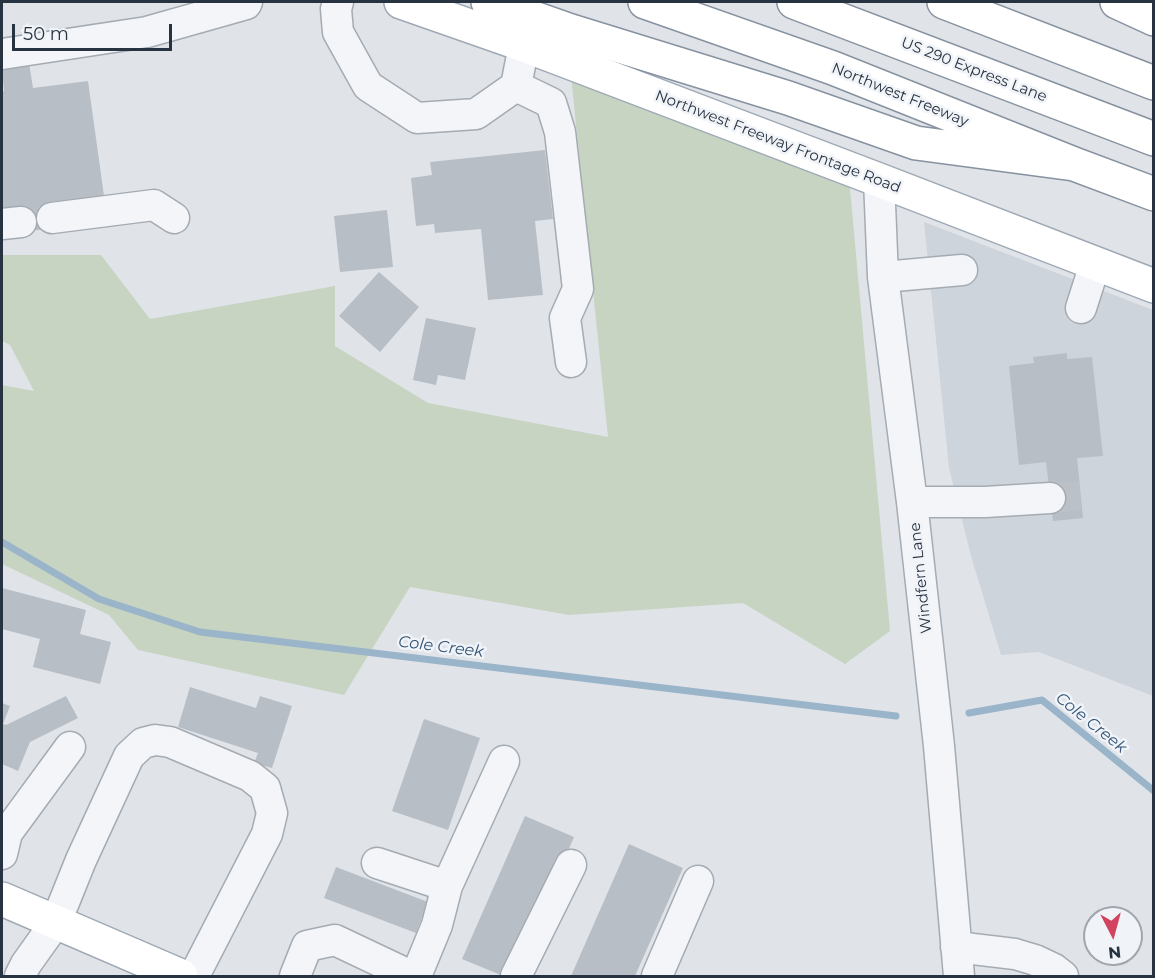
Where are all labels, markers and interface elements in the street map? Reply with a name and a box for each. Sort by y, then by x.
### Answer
scale bar [15,12,176,50]
text: 50 m [23,23,69,45]
street label: US 290 Express Lane [898,34,1050,106]
street label: Northwest Freeway [829,59,971,131]
street label: Northwest Freeway Frontage Road [653,87,903,197]
street label: Windfern Lane [906,522,936,634]
water label: Cole Creek [397,632,485,662]
water label: Cole Creek [1052,689,1130,757]
north arrow [1083,906,1143,966]
text: N [1107,942,1122,963]

